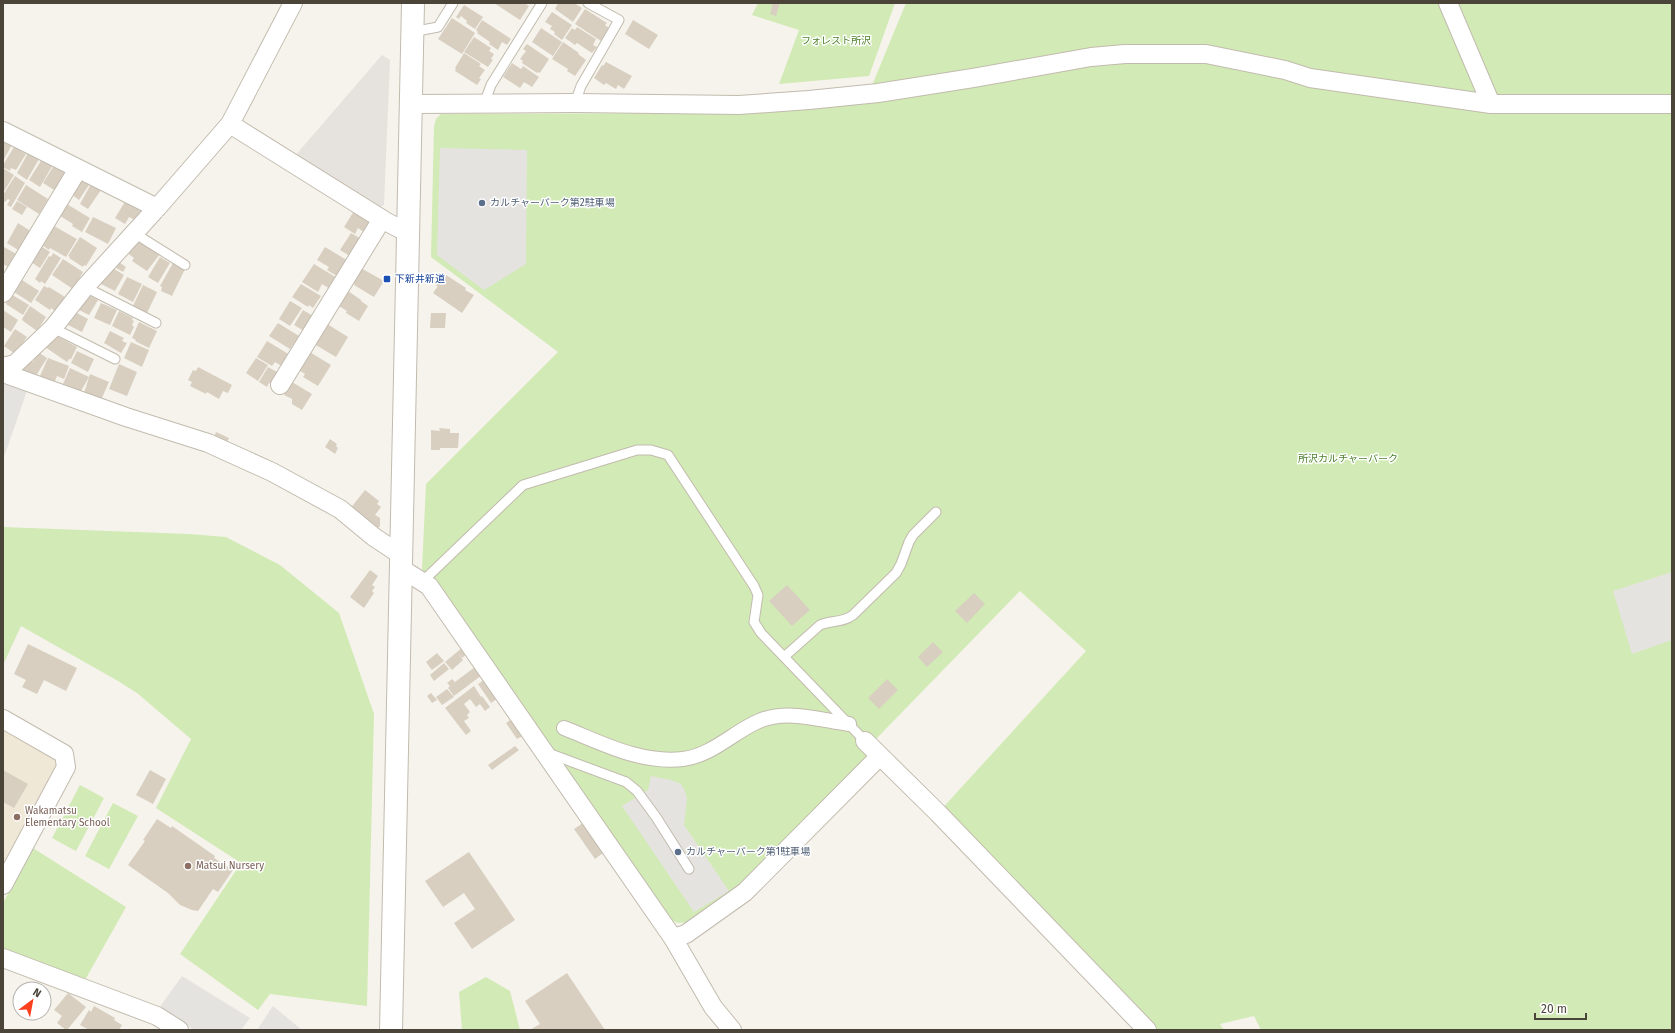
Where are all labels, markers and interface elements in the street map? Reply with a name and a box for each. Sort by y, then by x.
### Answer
park label: フォレスト所沢 [801,35,871,47]
place label: カルチャーパーク第2駐車場 [490,197,615,209]
marker: カルチャーパーク第2駐車場 [477,198,487,208]
place label: 下新井新道 [395,273,445,285]
marker: 下新井新道 [382,274,392,284]
park label: 所沢カルチャーパーク [1298,453,1398,465]
place label: Wakamatsu Elementary School [25,805,110,829]
marker: Wakamatsu Elementary School [12,812,22,822]
place label: カルチャーパーク第1駐車場 [686,846,810,858]
marker: カルチャーパーク第1駐車場 [673,847,683,857]
place label: Matsui Nursery [196,860,264,872]
marker: Matsui Nursery [183,861,193,871]
north arrow [12,981,52,1021]
text: N [30,985,44,1000]
scale bar [1535,995,1586,1021]
text: 20 m [1541,1002,1567,1016]

